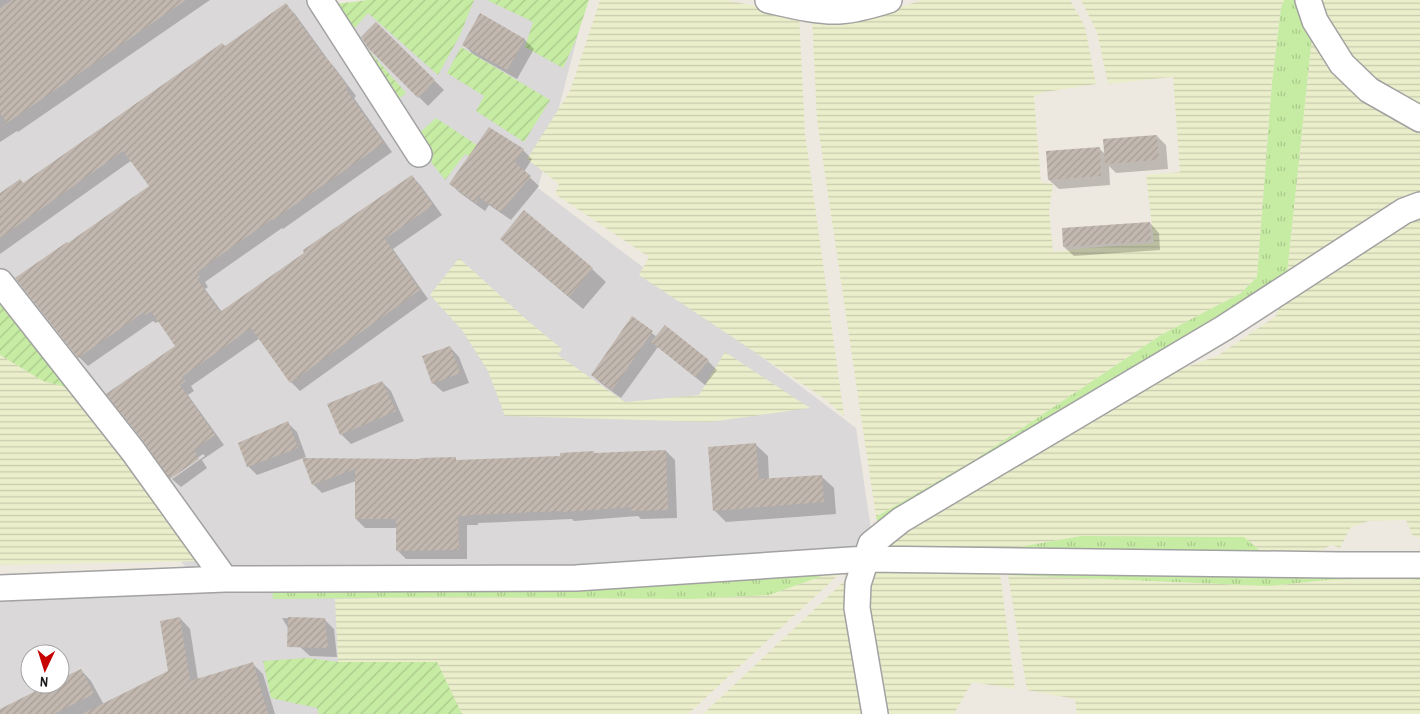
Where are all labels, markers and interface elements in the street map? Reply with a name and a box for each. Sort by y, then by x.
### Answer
north arrow [20,644,70,694]
text: N [39,673,49,691]

